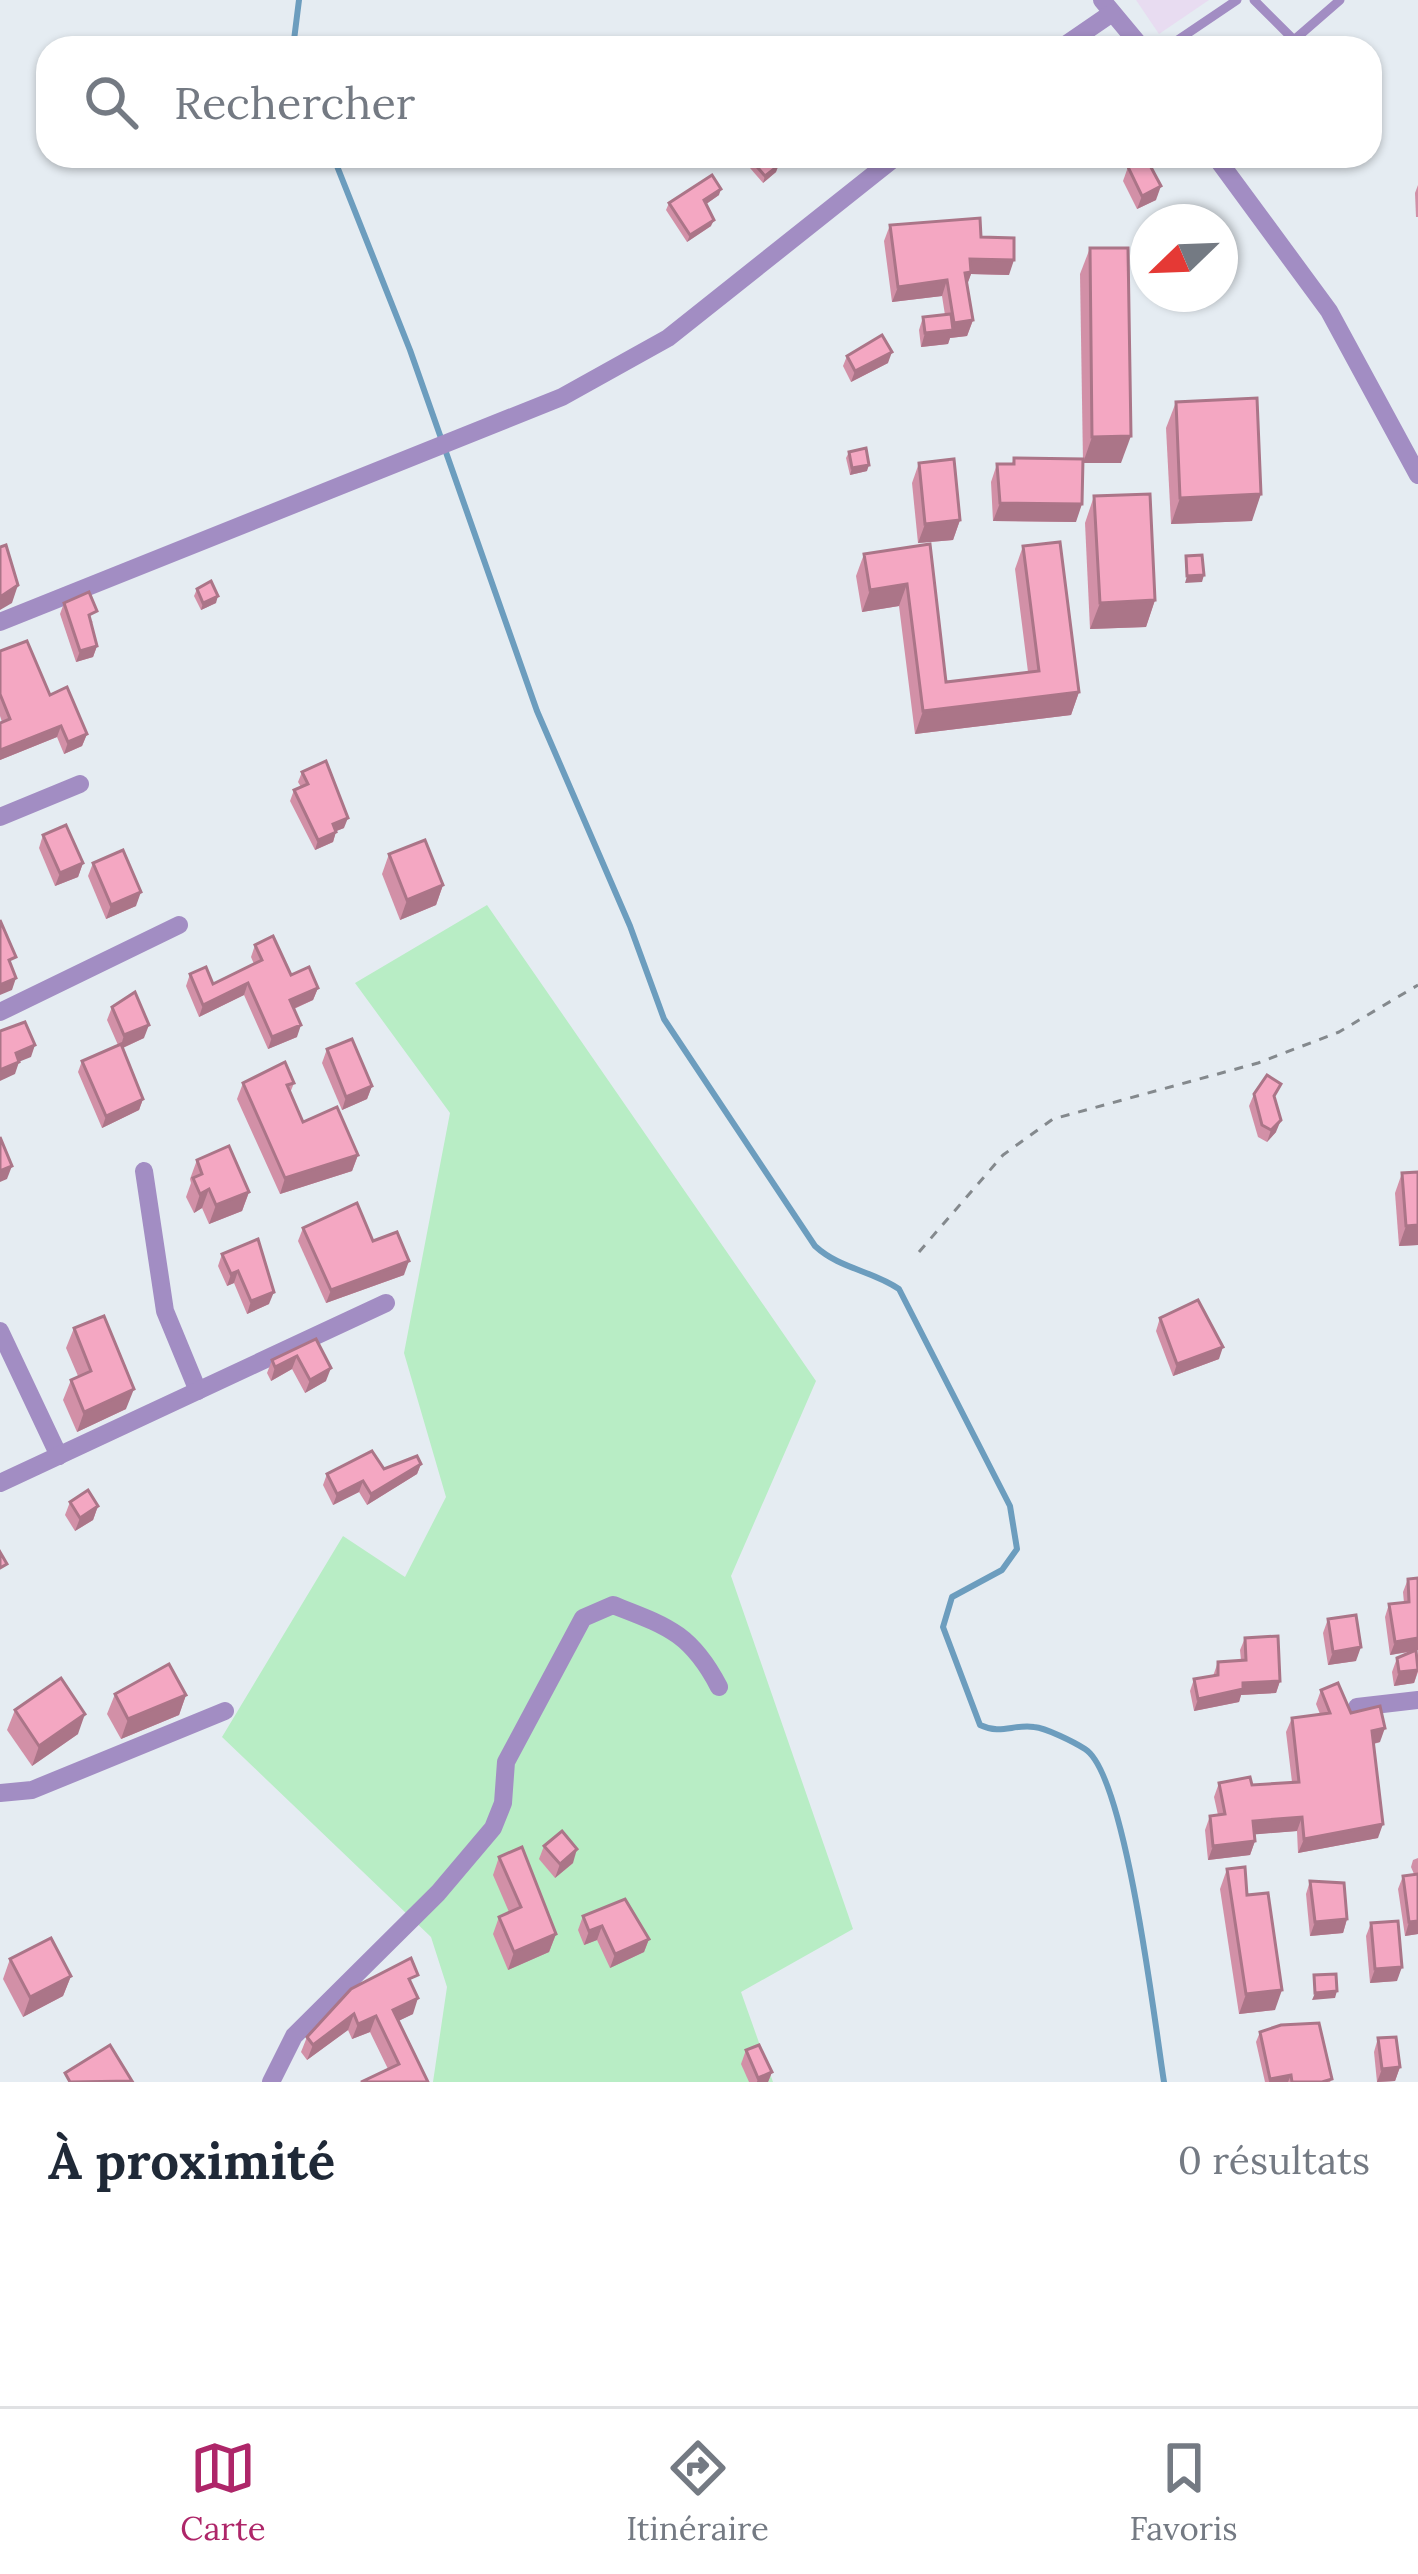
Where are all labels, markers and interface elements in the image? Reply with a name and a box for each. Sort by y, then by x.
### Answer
search box [36,36,1382,168]
icon: search [78,69,144,135]
text: Rechercher [174,74,415,131]
north arrow [1130,204,1238,312]
text: À proximité [48,2128,335,2193]
text: 0 résultats [1178,2135,1370,2185]
tab: Carte [180,2435,266,2549]
tab: Itinéraire [626,2435,769,2549]
tab: Favoris [1130,2435,1238,2549]

